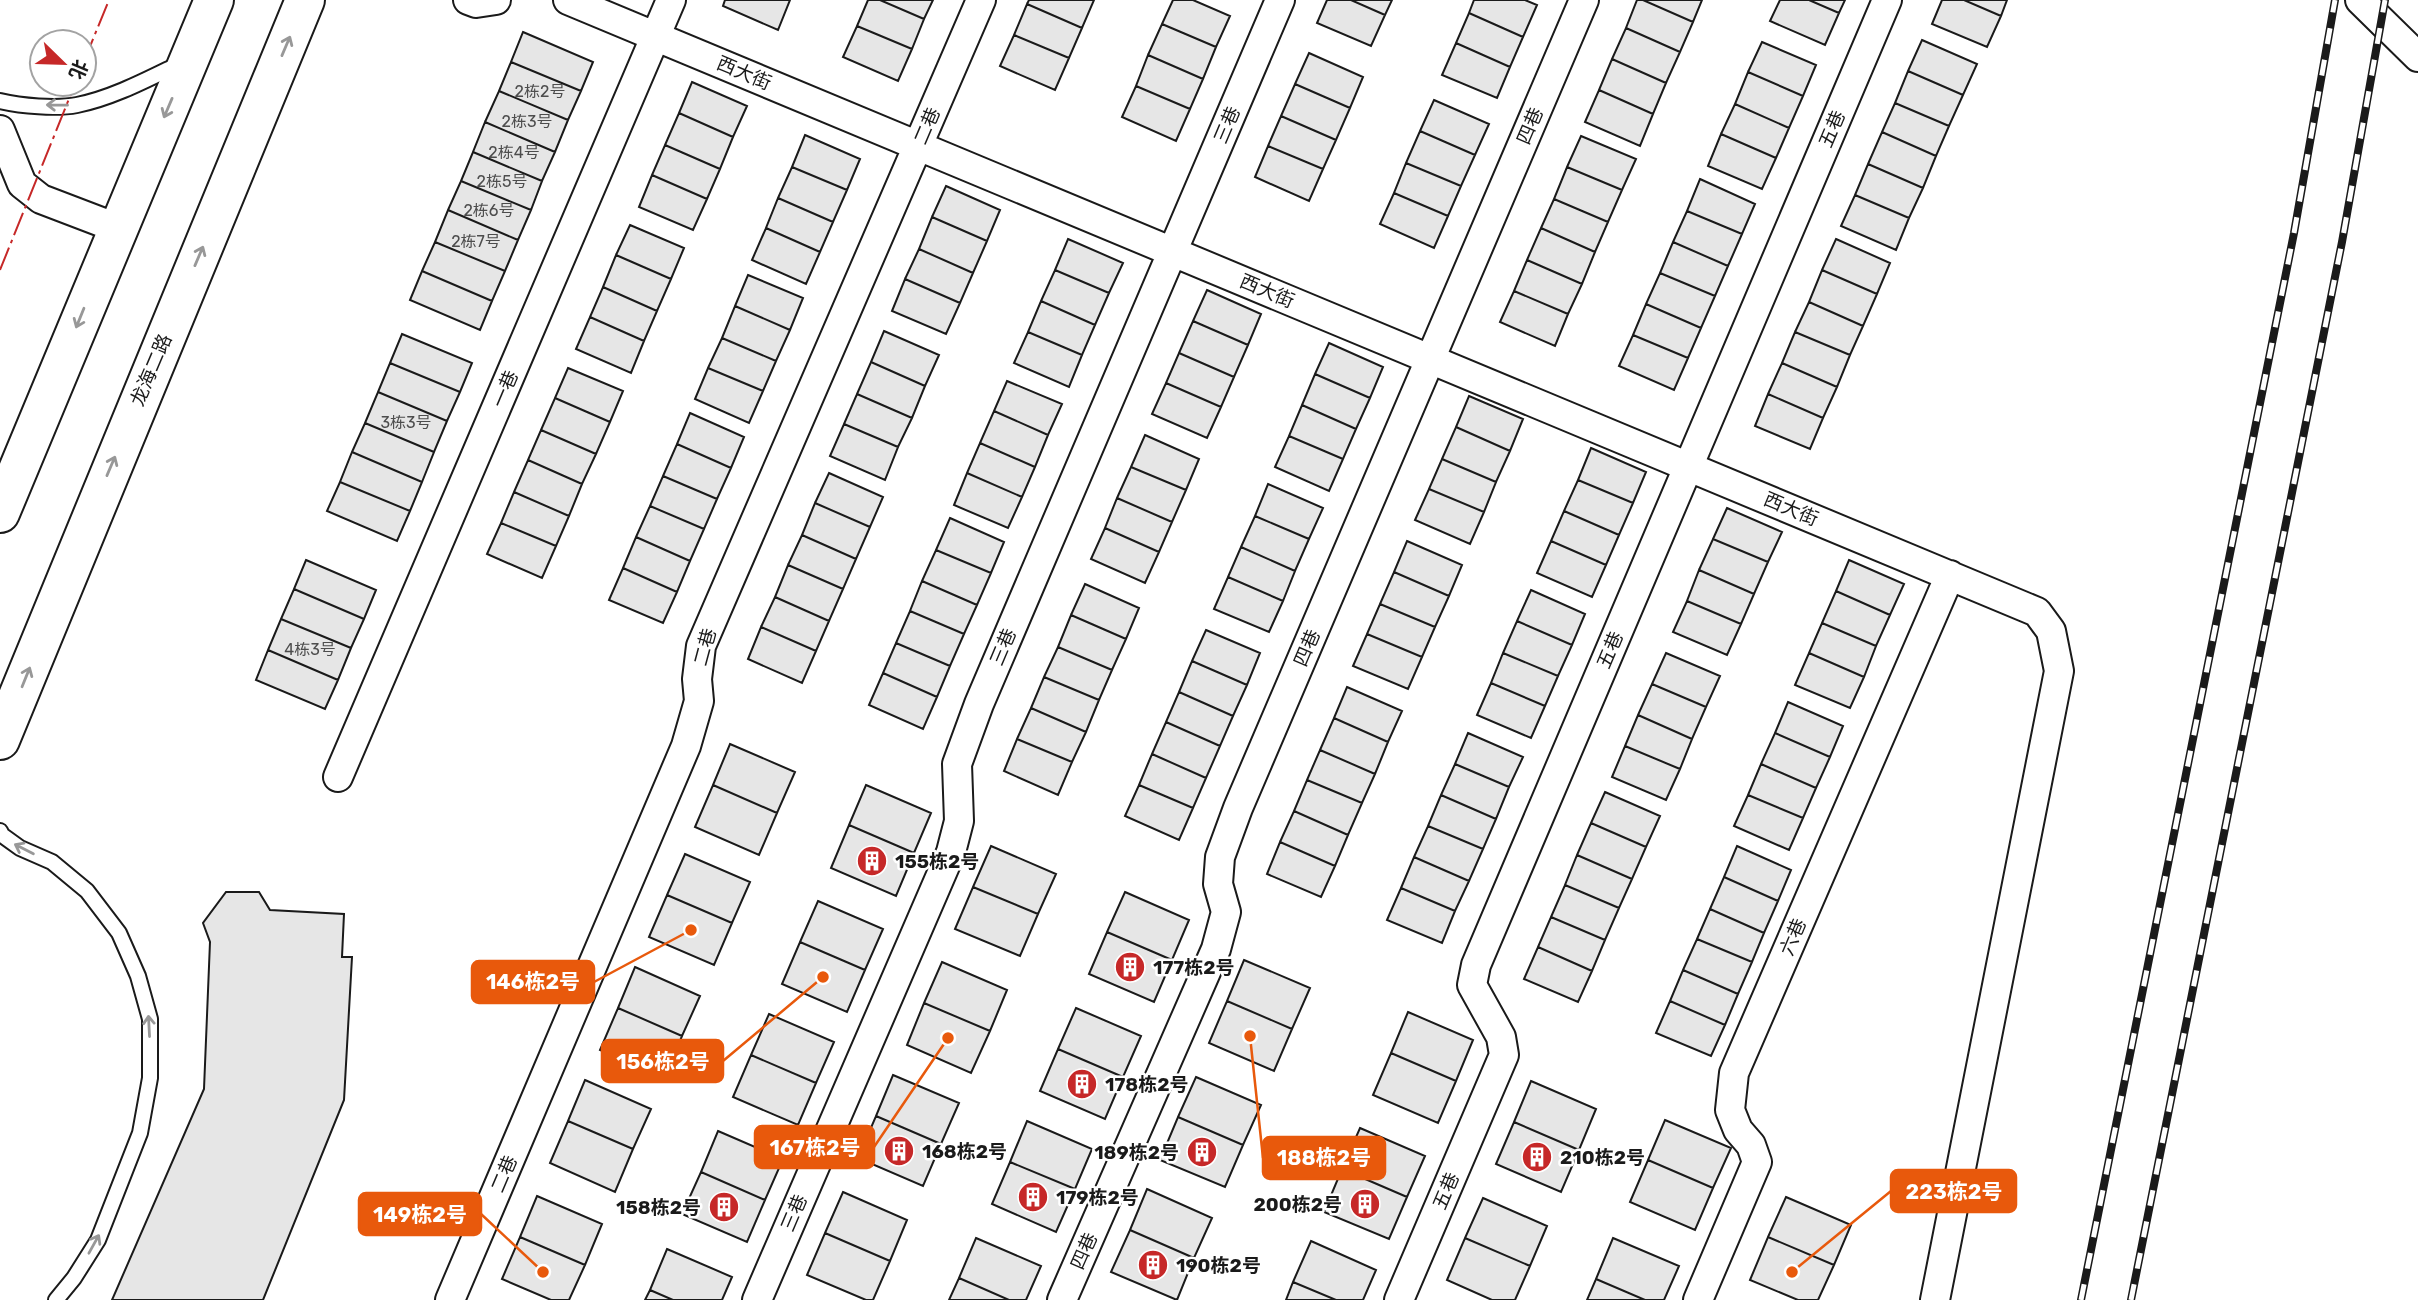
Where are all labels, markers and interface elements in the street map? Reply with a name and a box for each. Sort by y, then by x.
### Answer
north arrow [28,28,98,98]
one-way arrow [280,36,293,58]
street label: 西大街 [713,51,775,95]
text: 北 [64,56,92,83]
house number: 2栋2号 [515,82,565,101]
one-way arrow [161,97,174,118]
one-way arrow [46,98,69,112]
street label: 三巷 [1209,103,1245,147]
street label: 二巷 [909,104,945,148]
street label: 四巷 [1512,104,1548,148]
street label: 五巷 [1814,107,1850,151]
house number: 2栋3号 [501,112,553,131]
house number: 2栋4号 [488,143,540,162]
house number: 2栋5号 [477,172,527,191]
house number: 2栋6号 [463,201,515,220]
house number: 2栋7号 [451,232,501,251]
one-way arrow [193,246,206,268]
street label: 西大街 [1236,269,1298,313]
one-way arrow [73,306,86,328]
street label: 龙海二路 [126,331,176,409]
street label: 一巷 [487,367,523,411]
house number: 3栋3号 [380,413,432,432]
one-way arrow [106,456,119,478]
street label: 西大街 [1760,487,1822,531]
street label: 三巷 [985,625,1021,669]
street label: 二巷 [689,626,721,668]
street label: 四巷 [1289,626,1325,670]
street label: 五巷 [1592,628,1628,672]
house number: 4栋3号 [284,640,336,659]
one-way arrow [20,667,33,689]
one-way arrow [14,842,35,856]
building icon: 155栋2号 [855,844,889,878]
place label: 155栋2号 [895,850,979,873]
street label: 六巷 [1775,915,1811,959]
building icon: 177栋2号 [1113,950,1147,984]
place label: 177栋2号 [1153,956,1235,979]
callout: 146栋2号 [472,961,594,1003]
text: 146栋2号 [486,969,580,994]
one-way arrow [143,1015,156,1038]
callout: 156栋2号 [602,1040,723,1082]
text: 156栋2号 [616,1049,710,1074]
building icon: 178栋2号 [1065,1067,1099,1101]
place label: 178栋2号 [1105,1073,1189,1096]
callout: 167栋2号 [755,1126,874,1168]
building icon: 168栋2号 [882,1134,916,1168]
text: 167栋2号 [769,1135,861,1160]
building icon: 189栋2号 [1185,1135,1219,1169]
callout: 188栋2号 [1263,1137,1385,1179]
place label: 168栋2号 [922,1140,1007,1163]
building icon: 210栋2号 [1520,1140,1554,1174]
place label: 189栋2号 [1094,1141,1179,1164]
text: 188栋2号 [1277,1145,1371,1170]
place label: 210栋2号 [1560,1146,1645,1169]
street label: 二巷 [486,1152,522,1196]
street label: 五巷 [1428,1169,1464,1213]
callout: 223栋2号 [1891,1170,2016,1212]
text: 223栋2号 [1906,1179,2002,1204]
building icon: 179栋2号 [1016,1180,1050,1214]
place label: 179栋2号 [1056,1186,1139,1209]
building icon: 200栋2号 [1348,1187,1382,1221]
building icon: 158栋2号 [707,1190,741,1224]
street label: 三巷 [776,1191,812,1235]
callout: 149栋2号 [359,1193,481,1235]
place label: 200栋2号 [1253,1193,1342,1216]
place label: 158栋2号 [616,1196,701,1219]
text: 149栋2号 [373,1202,467,1227]
street label: 四巷 [1066,1229,1102,1273]
one-way arrow [88,1234,102,1254]
building icon: 190栋2号 [1136,1248,1170,1282]
place label: 190栋2号 [1176,1254,1261,1277]

